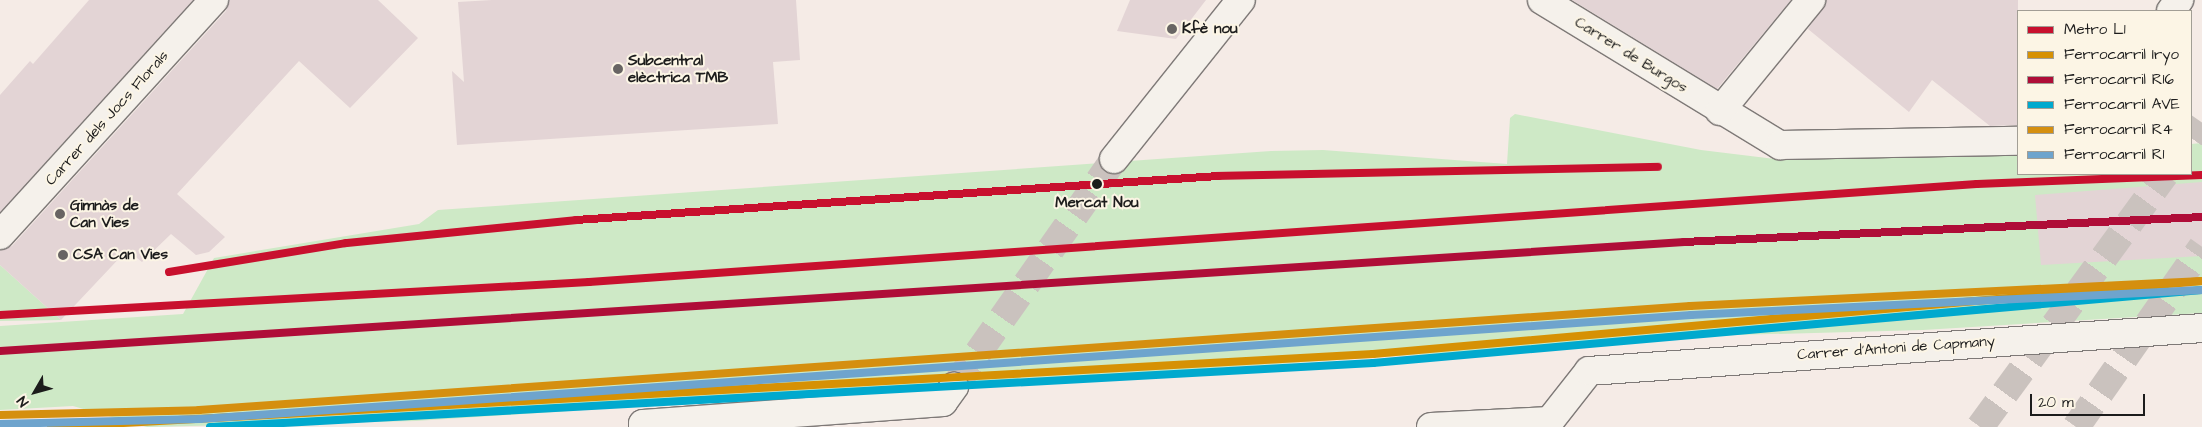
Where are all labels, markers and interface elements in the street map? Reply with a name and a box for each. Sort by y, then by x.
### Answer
legend [2017,10,2192,175]
street label: Carrer de Burgos [1571,13,1691,97]
text: Metro L1 [2064,19,2126,40]
place label: Kfè nou [1182,20,1238,38]
marker: Kfè nou [1166,23,1178,35]
text: Ferrocarril Iryo [2064,44,2179,65]
street label: Carrer dels Jocs Florals [42,47,172,189]
place label: Subcentral elèctrica TMB [628,51,728,86]
marker: Subcentral elèctrica TMB [612,63,624,75]
text: Ferrocarril R16 [2064,69,2174,90]
text: Ferrocarril AVE [2064,94,2180,115]
text: Ferrocarril R4 [2064,119,2173,140]
text: Ferrocarril R1 [2064,144,2164,165]
marker: Mercat Nou [1088,175,1106,193]
place label: Mercat Nou [1055,194,1139,212]
place label: Gimnàs de Can Vies [70,196,139,231]
marker: Gimnàs de Can Vies [54,208,66,220]
place label: CSA Can Vies [73,246,168,264]
marker: CSA Can Vies [57,249,69,261]
street label: Carrer d'Antoni de Capmany [1797,332,1995,364]
north arrow [10,367,60,417]
scale bar [2032,384,2147,416]
text: N [13,392,34,411]
text: 20 m [2038,392,2074,413]

